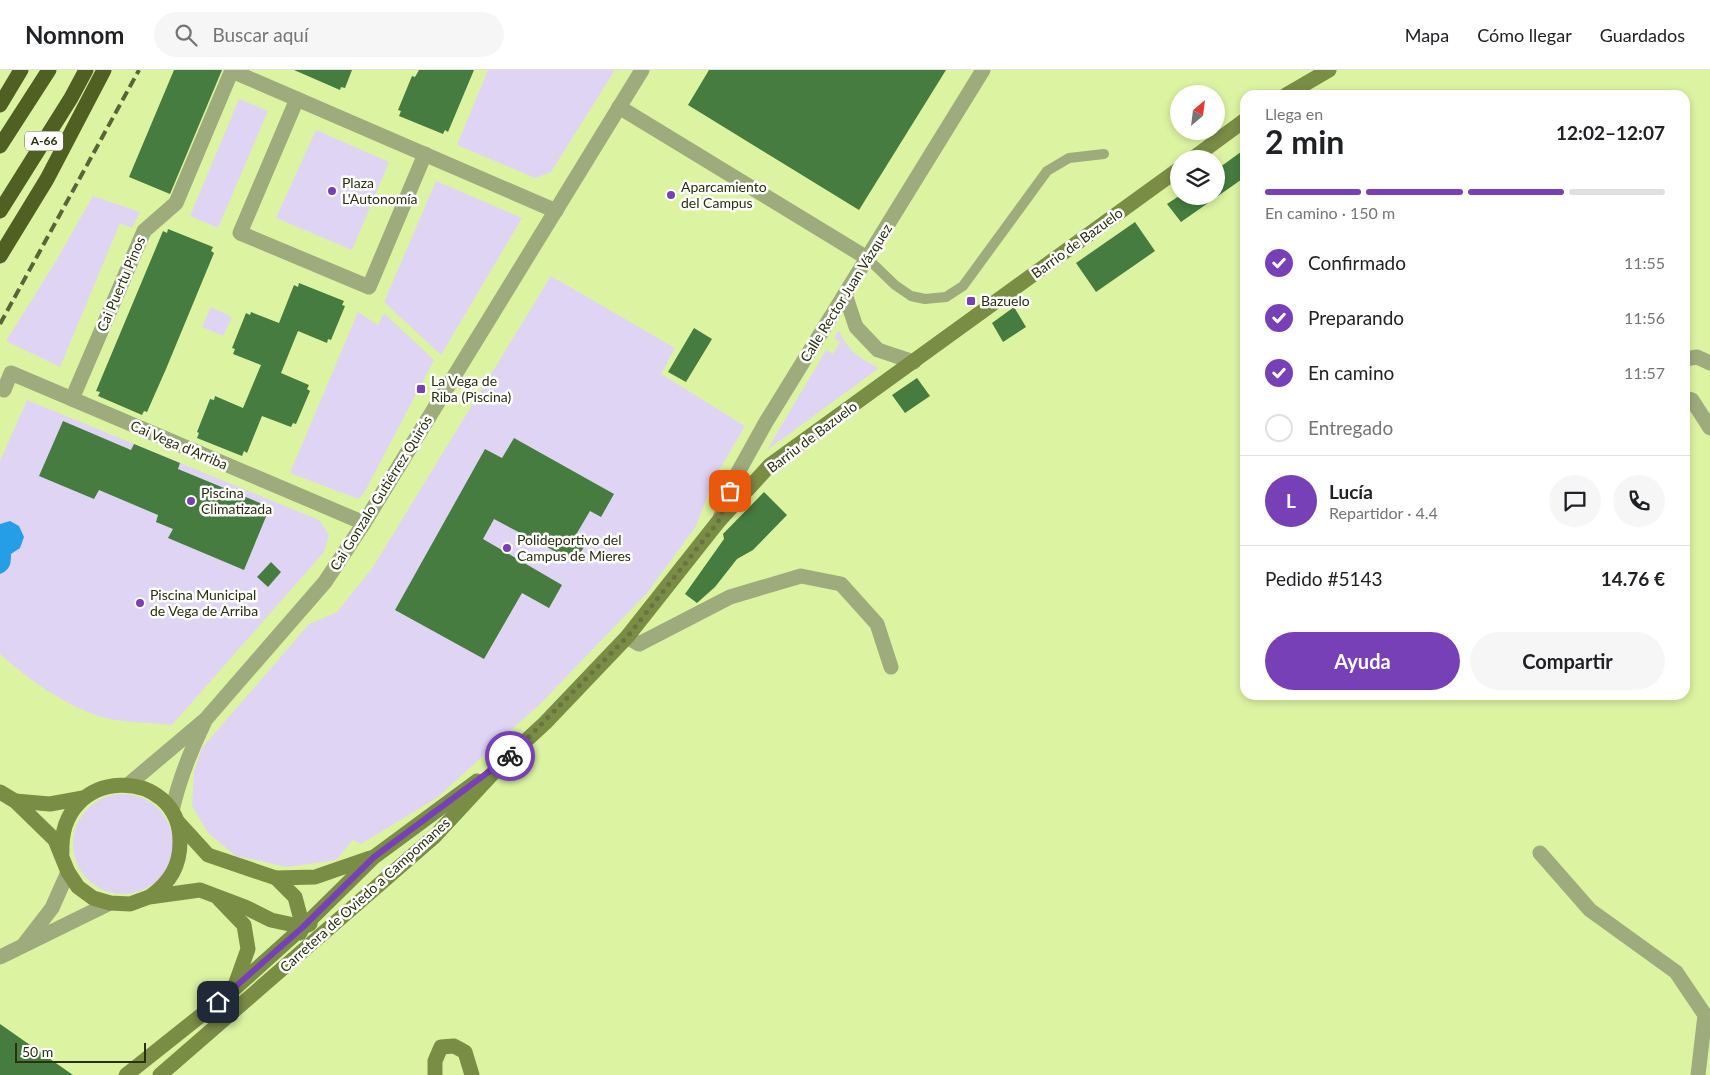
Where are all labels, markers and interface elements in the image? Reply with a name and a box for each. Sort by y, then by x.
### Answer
search box [154,12,504,57]
text: Nomnom [25,20,124,49]
icon: search [172,21,200,49]
text: Buscar aquí [212,23,308,46]
text: Mapa [1405,24,1449,46]
text: Cómo llegar [1477,24,1572,46]
text: Guardados [1600,24,1685,46]
north arrow [1170,85,1225,140]
map controls [1170,85,1225,205]
text: Llega en [1265,104,1323,123]
text: 12:02–12:07 [1556,121,1665,144]
text: 2 min [1265,122,1344,161]
road number: A-66 [25,131,63,150]
button: layers [1170,150,1225,205]
place label: Plaza L'Autonomía [342,174,418,207]
place label: Aparcamiento del Campus [681,178,767,211]
marker: Plaza L'Autonomía [326,185,338,197]
marker: Aparcamiento del Campus [665,189,677,201]
text: En camino · 150 m [1265,203,1395,222]
street label: Barrio de Bazuelo [1028,204,1126,281]
street label: Calle Rector Juan Vázquez [796,221,895,365]
street label: Cai Puertu Pinos [93,234,148,334]
icon: check [1265,249,1293,277]
text: Confirmado [1308,251,1406,274]
text: 11:55 [1624,253,1665,272]
place label: Bazuelo [981,292,1030,309]
marker: Bazuelo [965,295,977,307]
icon: check [1265,304,1293,332]
text: Preparando [1308,306,1404,329]
text: 11:56 [1624,308,1665,327]
icon: check [1265,359,1293,387]
text: En camino [1308,361,1394,384]
text: 11:57 [1624,363,1665,382]
place label: La Vega de Riba (Piscina) [431,372,512,405]
marker: La Vega de Riba (Piscina) [415,383,427,395]
street label: Barriu de Bazuelo [763,397,860,476]
street label: Cai Gonzalo Gutiérrez Quirós [326,412,435,573]
street label: Cai Vega d'Arriba [128,416,230,473]
text: Entregado [1308,416,1393,439]
pin [709,470,751,512]
button: chat [1549,475,1601,527]
button: phone [1613,475,1665,527]
icon: bag [716,477,744,505]
text: Lucía [1329,480,1373,503]
place label: Piscina Climatizada [201,484,272,517]
text: L [1286,489,1296,512]
marker: Piscina Climatizada [185,495,197,507]
text: Repartidor · 4.4 [1329,503,1438,522]
place label: Polideportivo del Campus de Mieres [517,531,631,564]
marker: Polideportivo del Campus de Mieres [501,542,513,554]
text: Pedido #5143 [1265,567,1383,590]
text: 14.76 € [1601,567,1665,590]
place label: Piscina Municipal de Vega de Arriba [150,586,258,619]
marker: Piscina Municipal de Vega de Arriba [134,597,146,609]
button: Ayuda [1265,632,1460,690]
button: Compartir [1470,632,1665,690]
courier [485,731,535,781]
icon: bike [496,742,524,770]
street label: Carretera de Oviedo a Campomanes [276,814,453,975]
pin [197,981,239,1023]
icon: home [204,988,232,1016]
scale bar [15,1040,146,1063]
text: 50 m [22,1043,53,1060]

